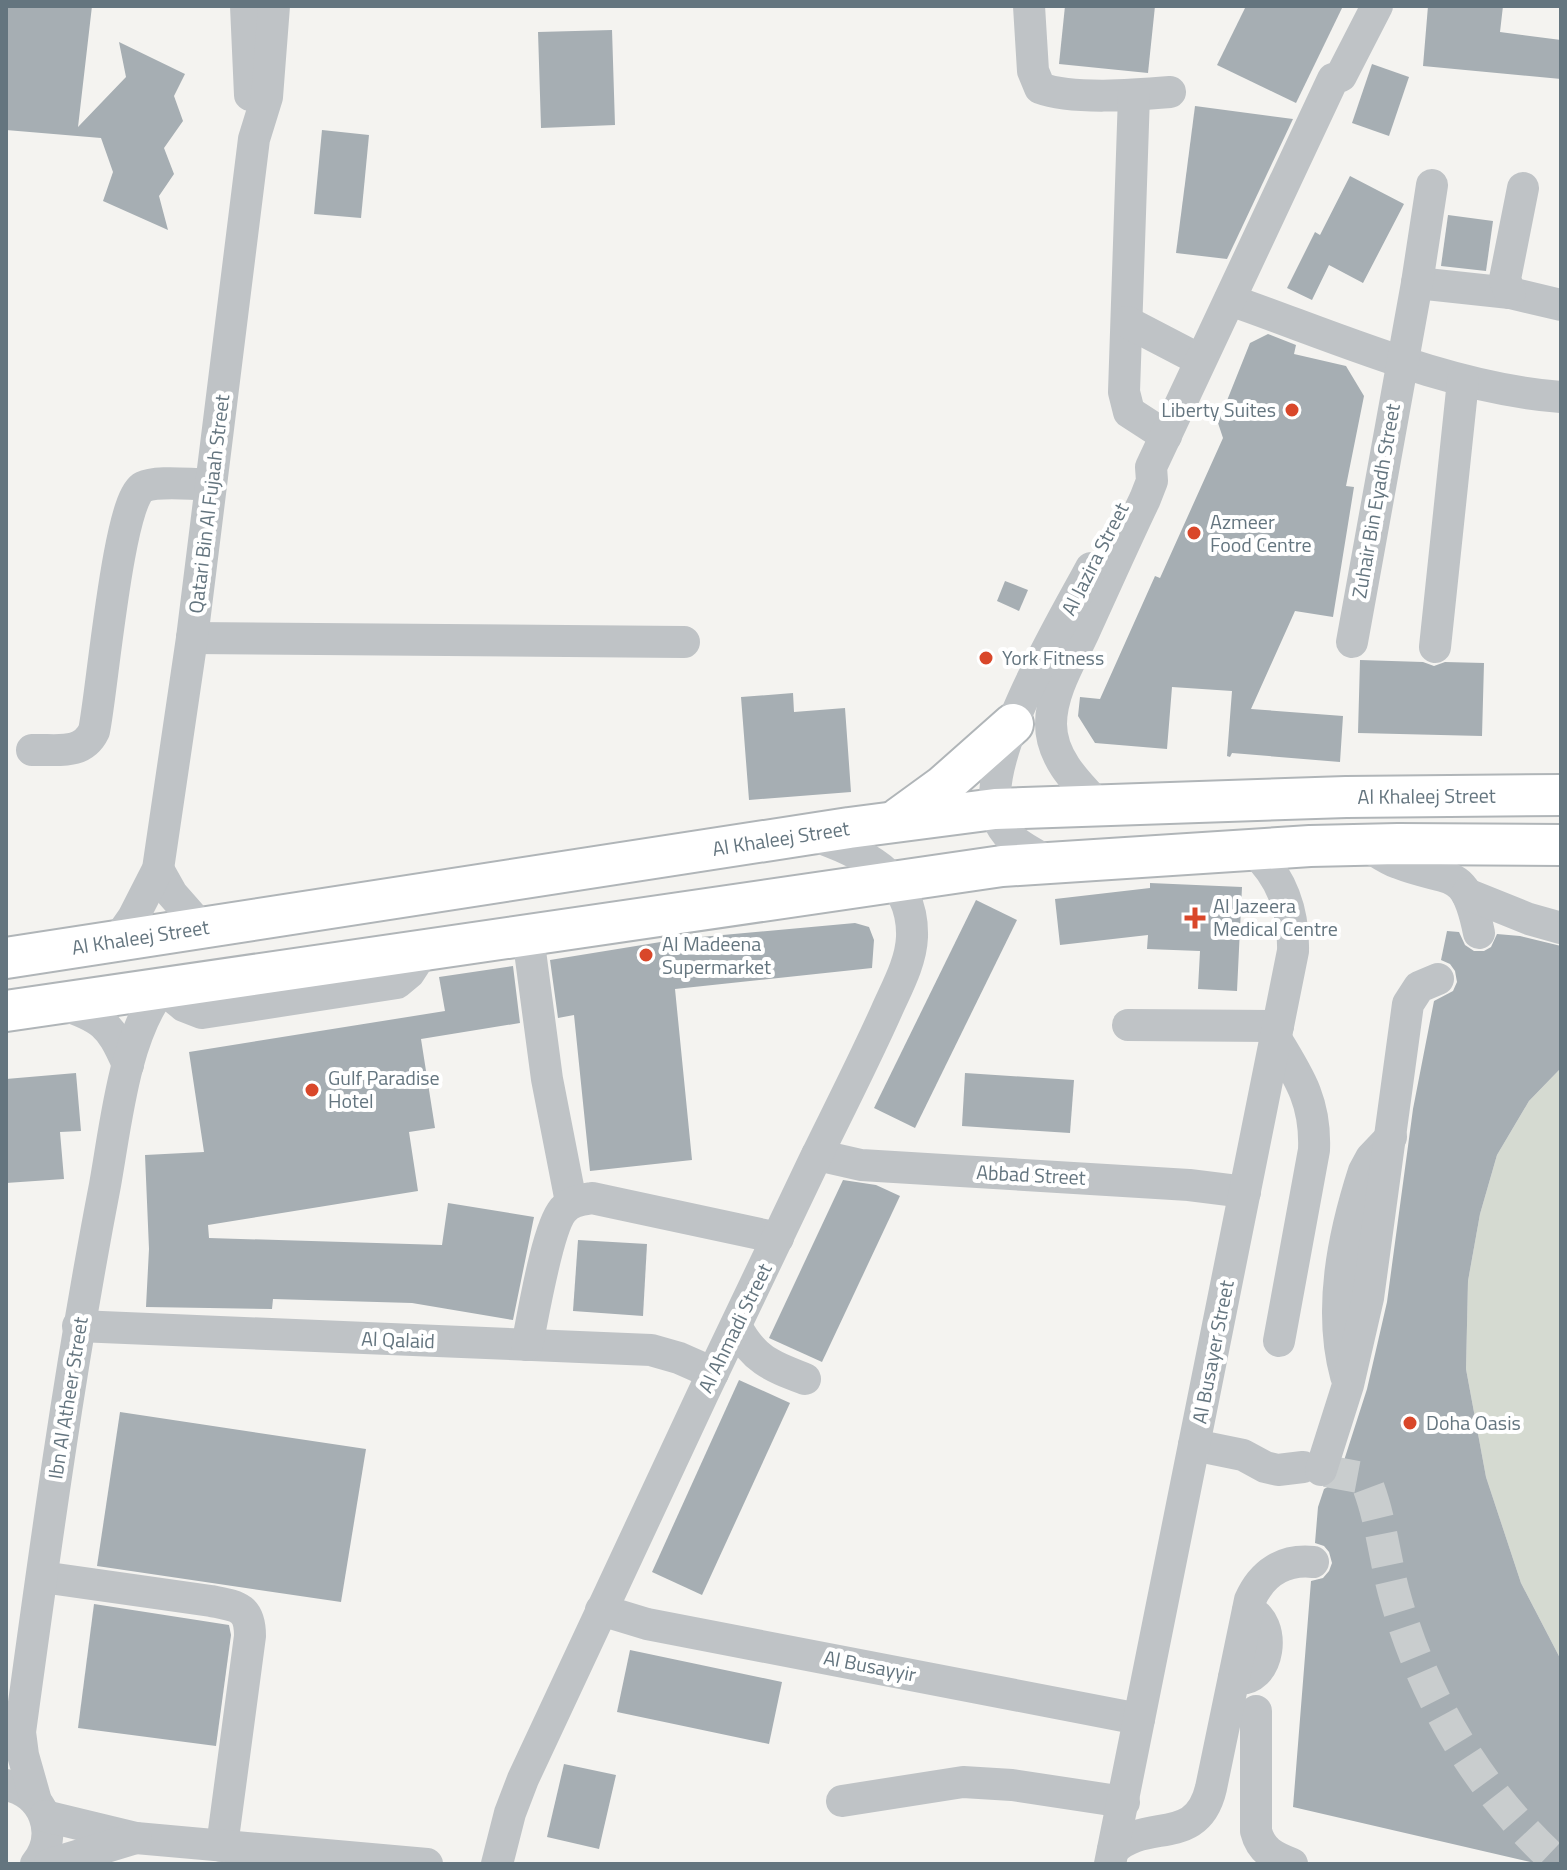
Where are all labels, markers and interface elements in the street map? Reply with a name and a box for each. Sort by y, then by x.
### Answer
street label: Qatari Bin Al Fujaah Street [180,393,237,615]
place label: Liberty Suites [1161,394,1276,425]
marker: Liberty Suites [1283,401,1301,419]
street label: Zuhair Bin Eyadh Street [1343,401,1408,601]
street label: Al Jazira Street [1053,497,1136,621]
place label: Azmeer Food Centre [1210,506,1312,560]
marker: Azmeer Food Centre [1185,524,1203,542]
place label: York Fitness [1002,642,1104,673]
marker: York Fitness [977,649,995,667]
street label: Al Khaleej Street [1357,780,1496,812]
street label: Al Khaleej Street [710,812,852,864]
place label: Al Jazeera Medical Centre [1213,890,1338,944]
marker: Al Jazeera Medical Centre [1184,907,1206,929]
street label: Al Khaleej Street [70,911,211,963]
place label: Al Madeena Supermarket [662,928,771,982]
marker: Al Madeena Supermarket [637,946,655,964]
place label: Gulf Paradise Hotel [328,1062,440,1116]
marker: Gulf Paradise Hotel [303,1081,321,1099]
street label: Abbad Street [976,1156,1087,1193]
street label: Al Ahmadi Street [690,1258,779,1398]
street label: Al Busayer Street [1183,1278,1242,1426]
street label: Ibn Al Atheer Street [39,1315,96,1481]
street label: Al Qalaid [361,1323,435,1356]
place label: Doha Oasis [1426,1407,1521,1438]
marker: Doha Oasis [1401,1414,1419,1432]
street label: Al Busayyir [821,1641,919,1690]

